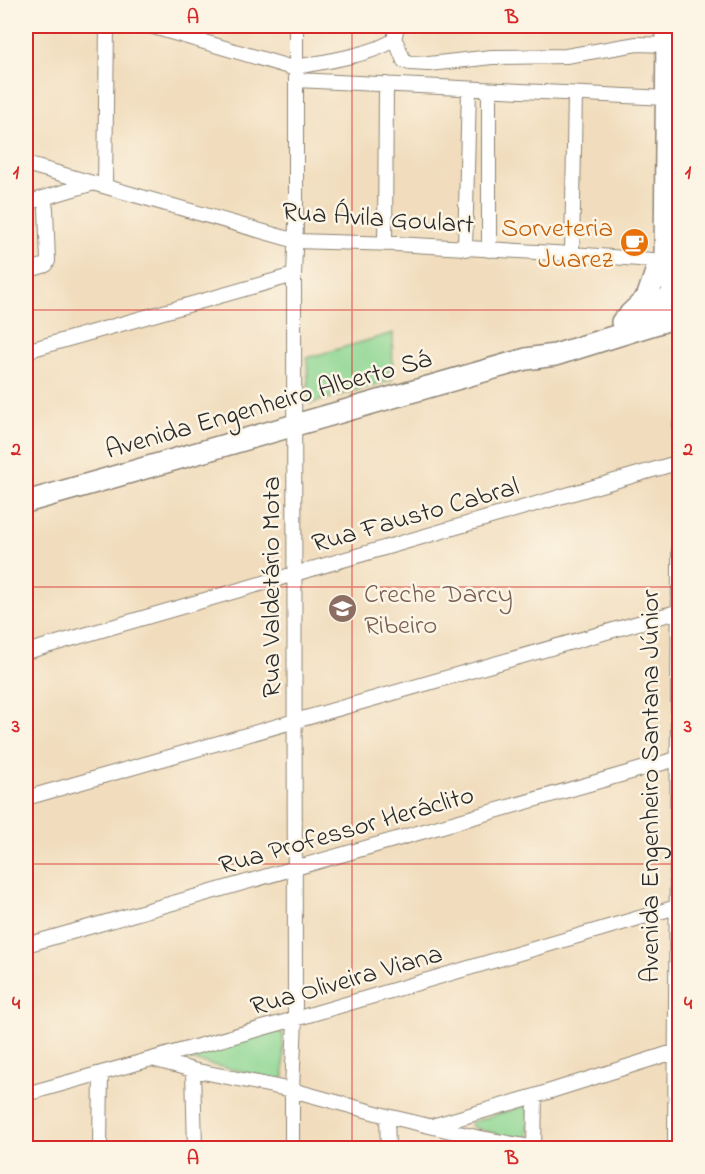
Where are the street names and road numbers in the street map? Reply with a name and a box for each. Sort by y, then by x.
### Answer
street label: Rua Ávila Goulart [281,193,475,246]
street label: Avenida Engenheiro Alberto Sá [101,340,437,471]
street label: Rua Fausto Cabral [308,468,524,565]
street label: Rua Valdetário Mota [253,476,292,698]
street label: Avenida Engenheiro Santana Júnior [632,589,671,983]
street label: Rua Professor Heráclito [215,776,479,886]
street label: Rua Oliveira Viana [246,935,447,1027]

